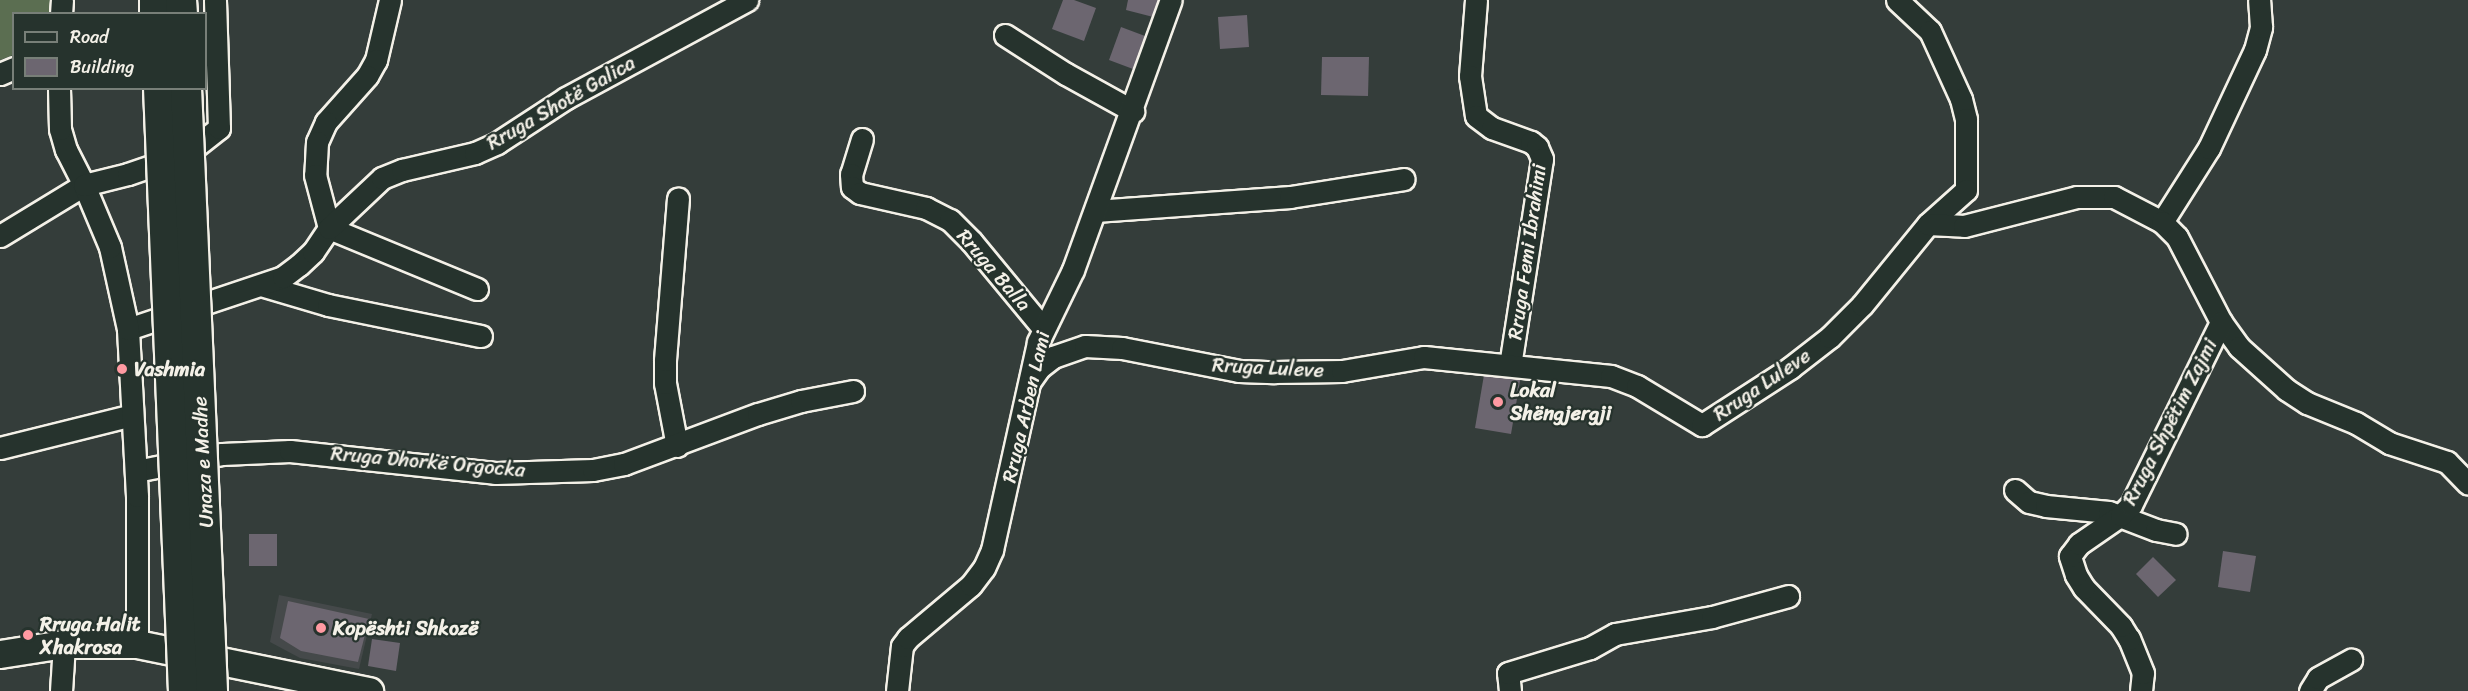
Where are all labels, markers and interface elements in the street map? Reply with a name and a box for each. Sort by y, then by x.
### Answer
legend [12,12,207,90]
text: Road [70,21,109,53]
text: Building [70,51,134,83]
street label: Rruga Shotë Galica [482,51,640,155]
street label: Rruga Femi Ibrahimi [1503,162,1551,342]
street label: Rruga Balla [952,224,1036,316]
street label: Rruga Arben Lami [997,329,1055,485]
street label: Rruga Shpëtim Zajmi [2118,335,2222,509]
street label: Rruga Luleve [1709,344,1815,426]
street label: Rruga Luleve [1212,353,1324,383]
place label: Vashmia [134,357,205,381]
marker: Vashmia [115,362,129,376]
place label: Lokal Shëngjergji [1510,378,1611,425]
street label: Unaza e Madhe [188,395,218,529]
marker: Lokal Shëngjergji [1491,395,1505,409]
street label: Rruga Dhorkë Orgocka [330,442,526,482]
place label: Rruga Halit Xhakrosa [40,612,141,659]
place label: Kopështi Shkozë [333,616,479,640]
marker: Kopështi Shkozë [314,621,328,635]
marker: Rruga Halit Xhakrosa [21,628,35,642]

